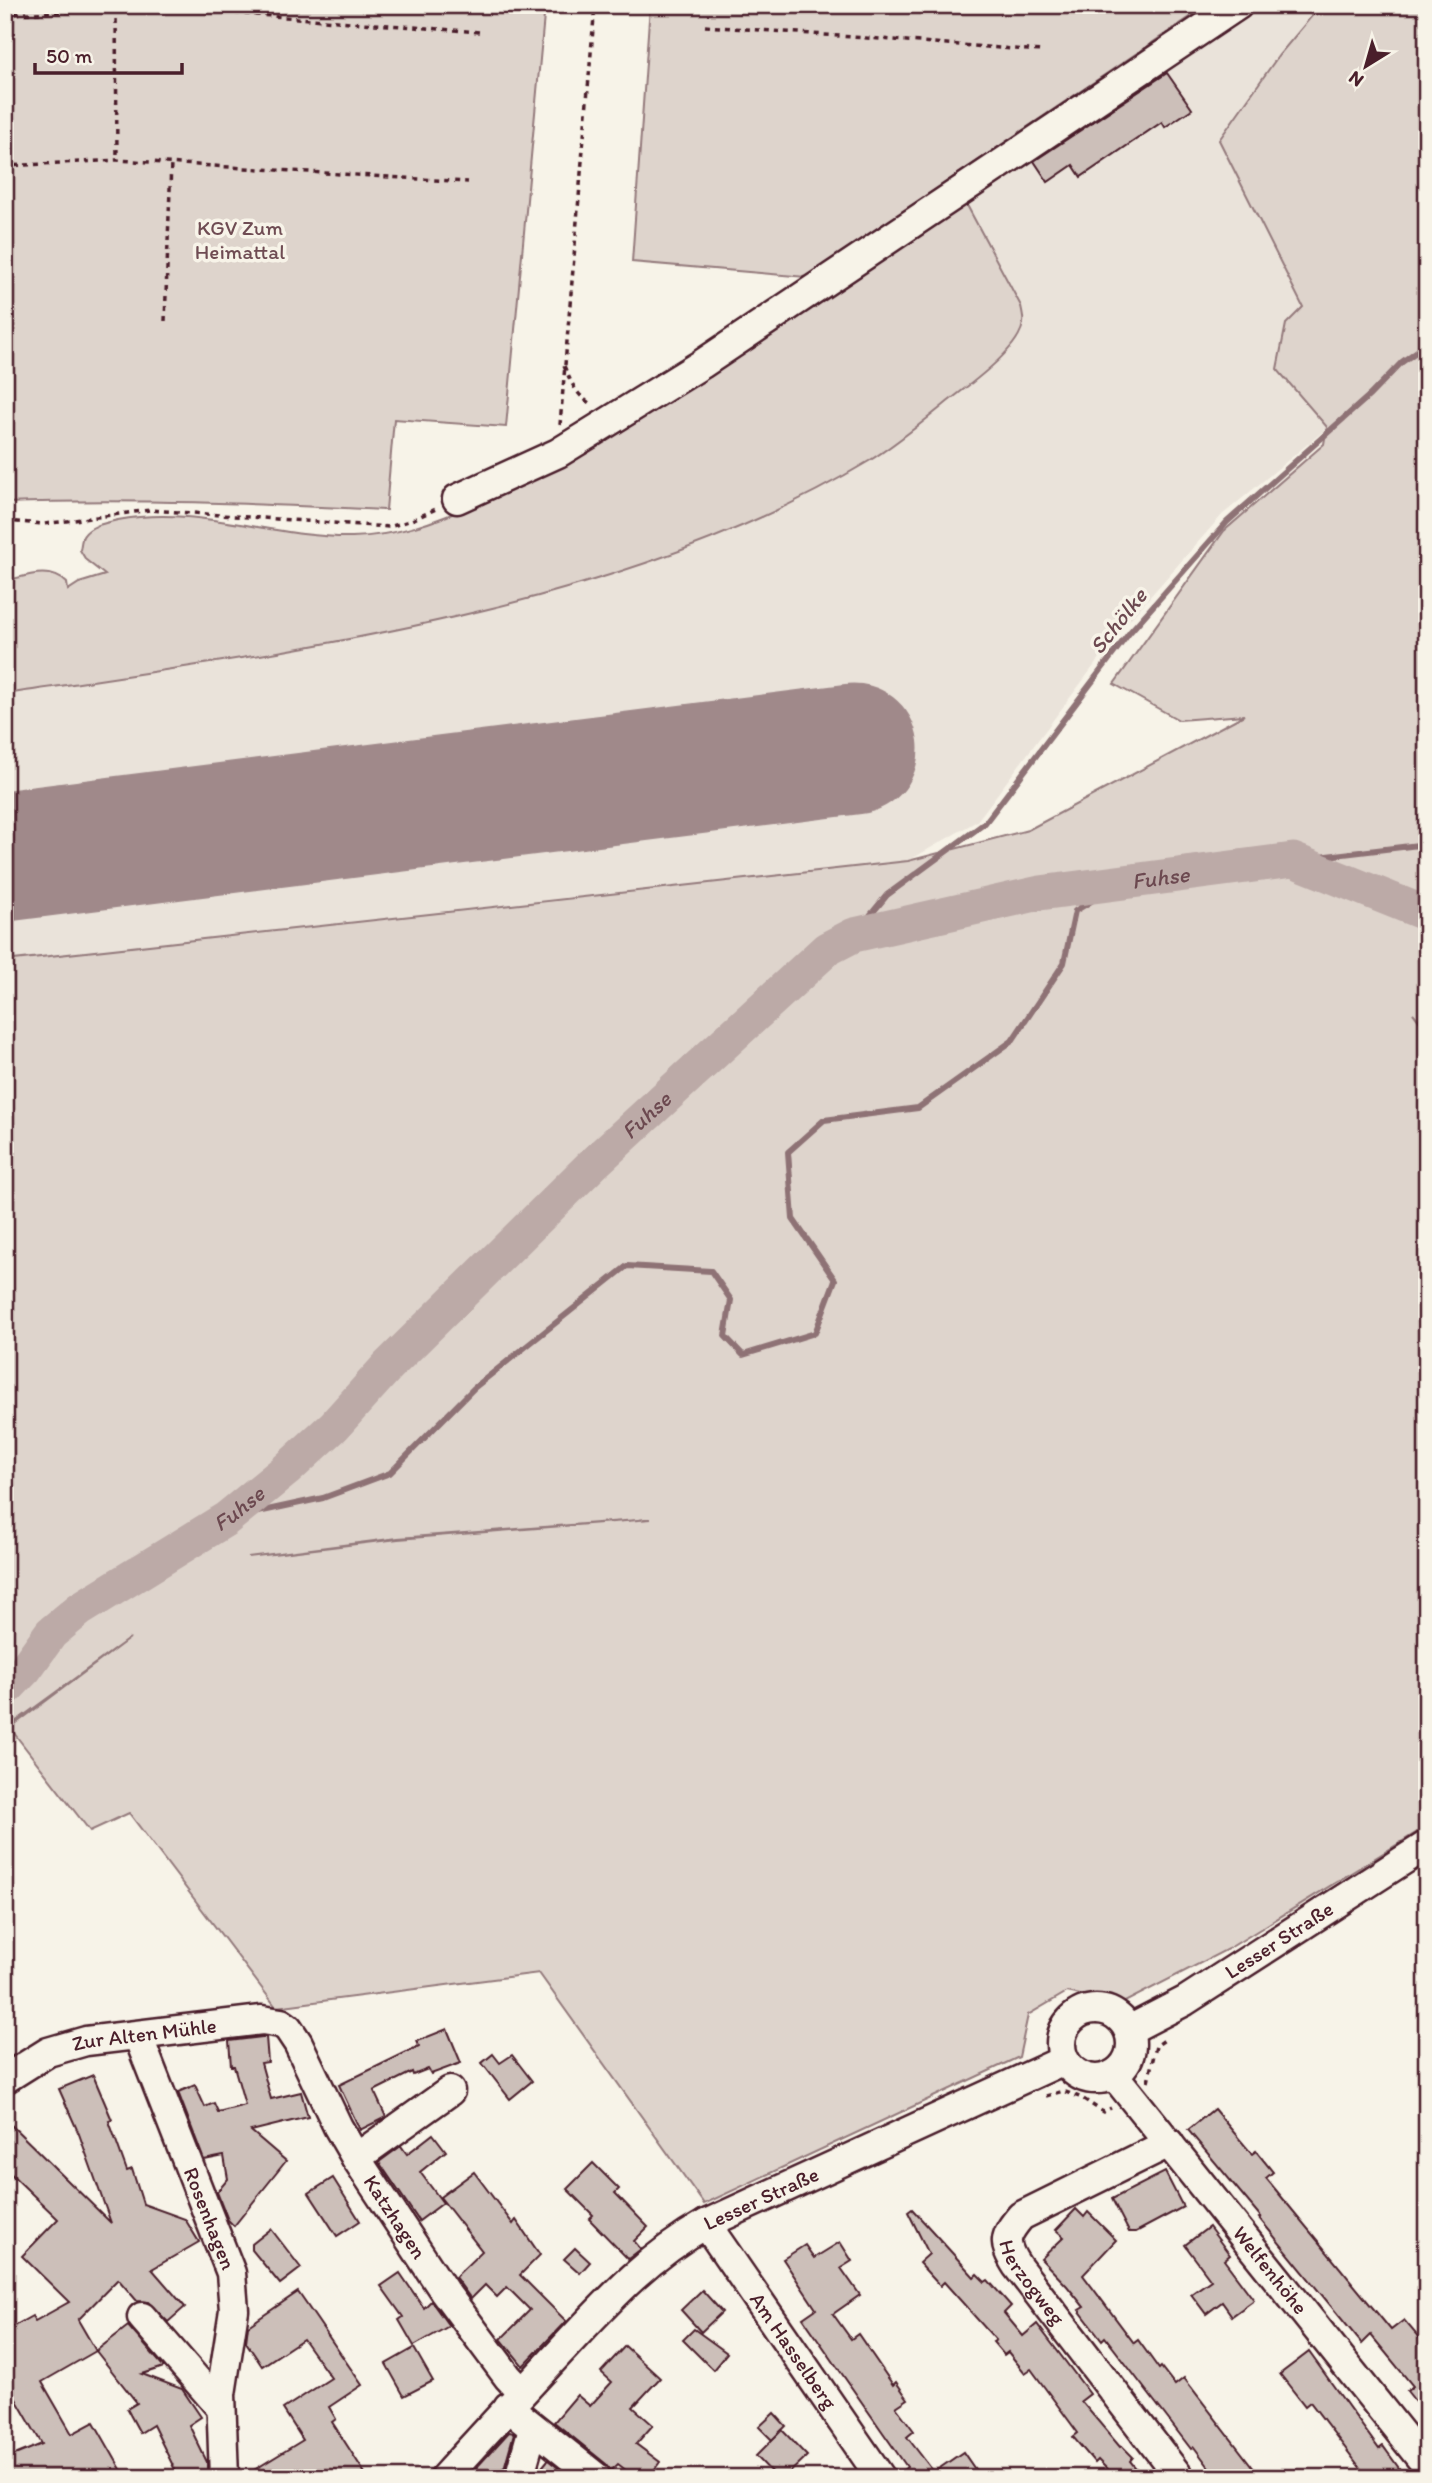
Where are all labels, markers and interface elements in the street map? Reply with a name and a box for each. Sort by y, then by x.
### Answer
scale bar [35,32,182,76]
north arrow [1330,32,1400,102]
text: 50 m [46,43,93,68]
text: N [1344,66,1368,92]
park label: KGV Zum Heimattal [195,215,285,264]
water label: Schölke [1083,582,1154,659]
water label: Fuhse [1130,860,1192,895]
water label: Fuhse [615,1084,678,1145]
water label: Fuhse [208,1479,271,1537]
street label: Lesser Straße [1220,1896,1338,1984]
street label: Zur Alten Mühle [69,2013,218,2056]
street label: Lesser Straße [699,2161,823,2235]
street label: Rosenhagen [179,2163,241,2273]
street label: Katzhagen [359,2170,432,2263]
street label: Welfenhöhe [1228,2221,1314,2319]
street label: Herzogweg [994,2237,1071,2330]
street label: Am Hasselberg [745,2287,843,2414]

